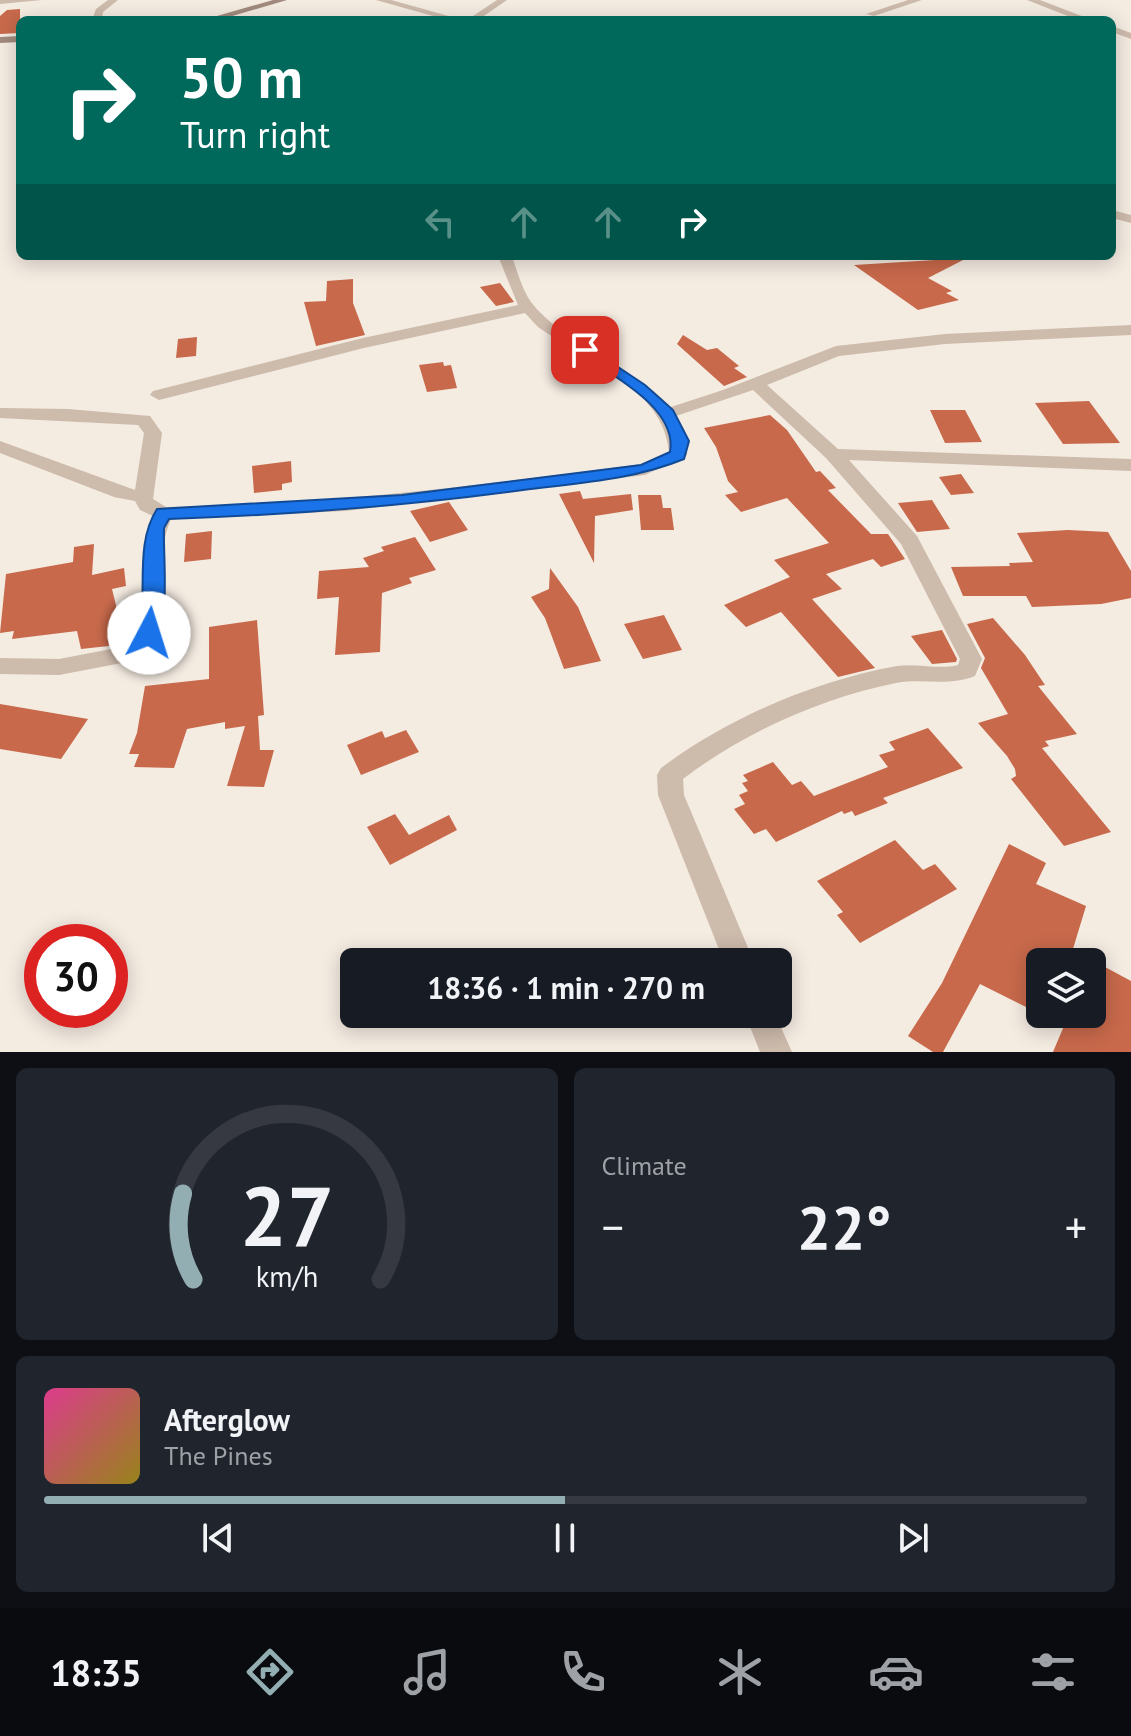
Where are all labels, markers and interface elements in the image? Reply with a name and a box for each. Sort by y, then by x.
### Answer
text: 50 m [180,41,303,113]
icon: right [48,48,152,152]
text: Turn right [180,111,330,158]
icon: left [418,200,462,244]
icon: ahead [502,200,546,244]
icon: ahead [586,200,630,244]
icon: right [670,200,714,244]
pin [551,316,619,384]
icon: arrive [563,328,607,372]
position arrow [107,591,191,675]
speed limit sign: 30 [24,924,128,1028]
map controls [1026,948,1106,1028]
button: layers [1026,948,1106,1028]
text: 18:36 · 1 min · 270 m [427,968,705,1007]
text: Climate [602,1149,687,1182]
text: 27 [240,1161,334,1269]
text: 22° [797,1188,891,1266]
text: − [602,1198,624,1255]
text: + [1065,1198,1087,1255]
text: km/h [255,1258,318,1295]
text: Afterglow [164,1400,290,1439]
text: The Pines [164,1439,273,1472]
icon: previous [196,1516,240,1560]
icon: pause [543,1516,587,1560]
icon: next [891,1516,935,1560]
icon: directions [242,1644,298,1700]
icon: music [399,1644,455,1700]
icon: phone [555,1644,611,1700]
icon: climate [712,1644,768,1700]
icon: car [868,1644,924,1700]
icon: filters [1025,1644,1081,1700]
text: 18:35 [50,1649,142,1696]

